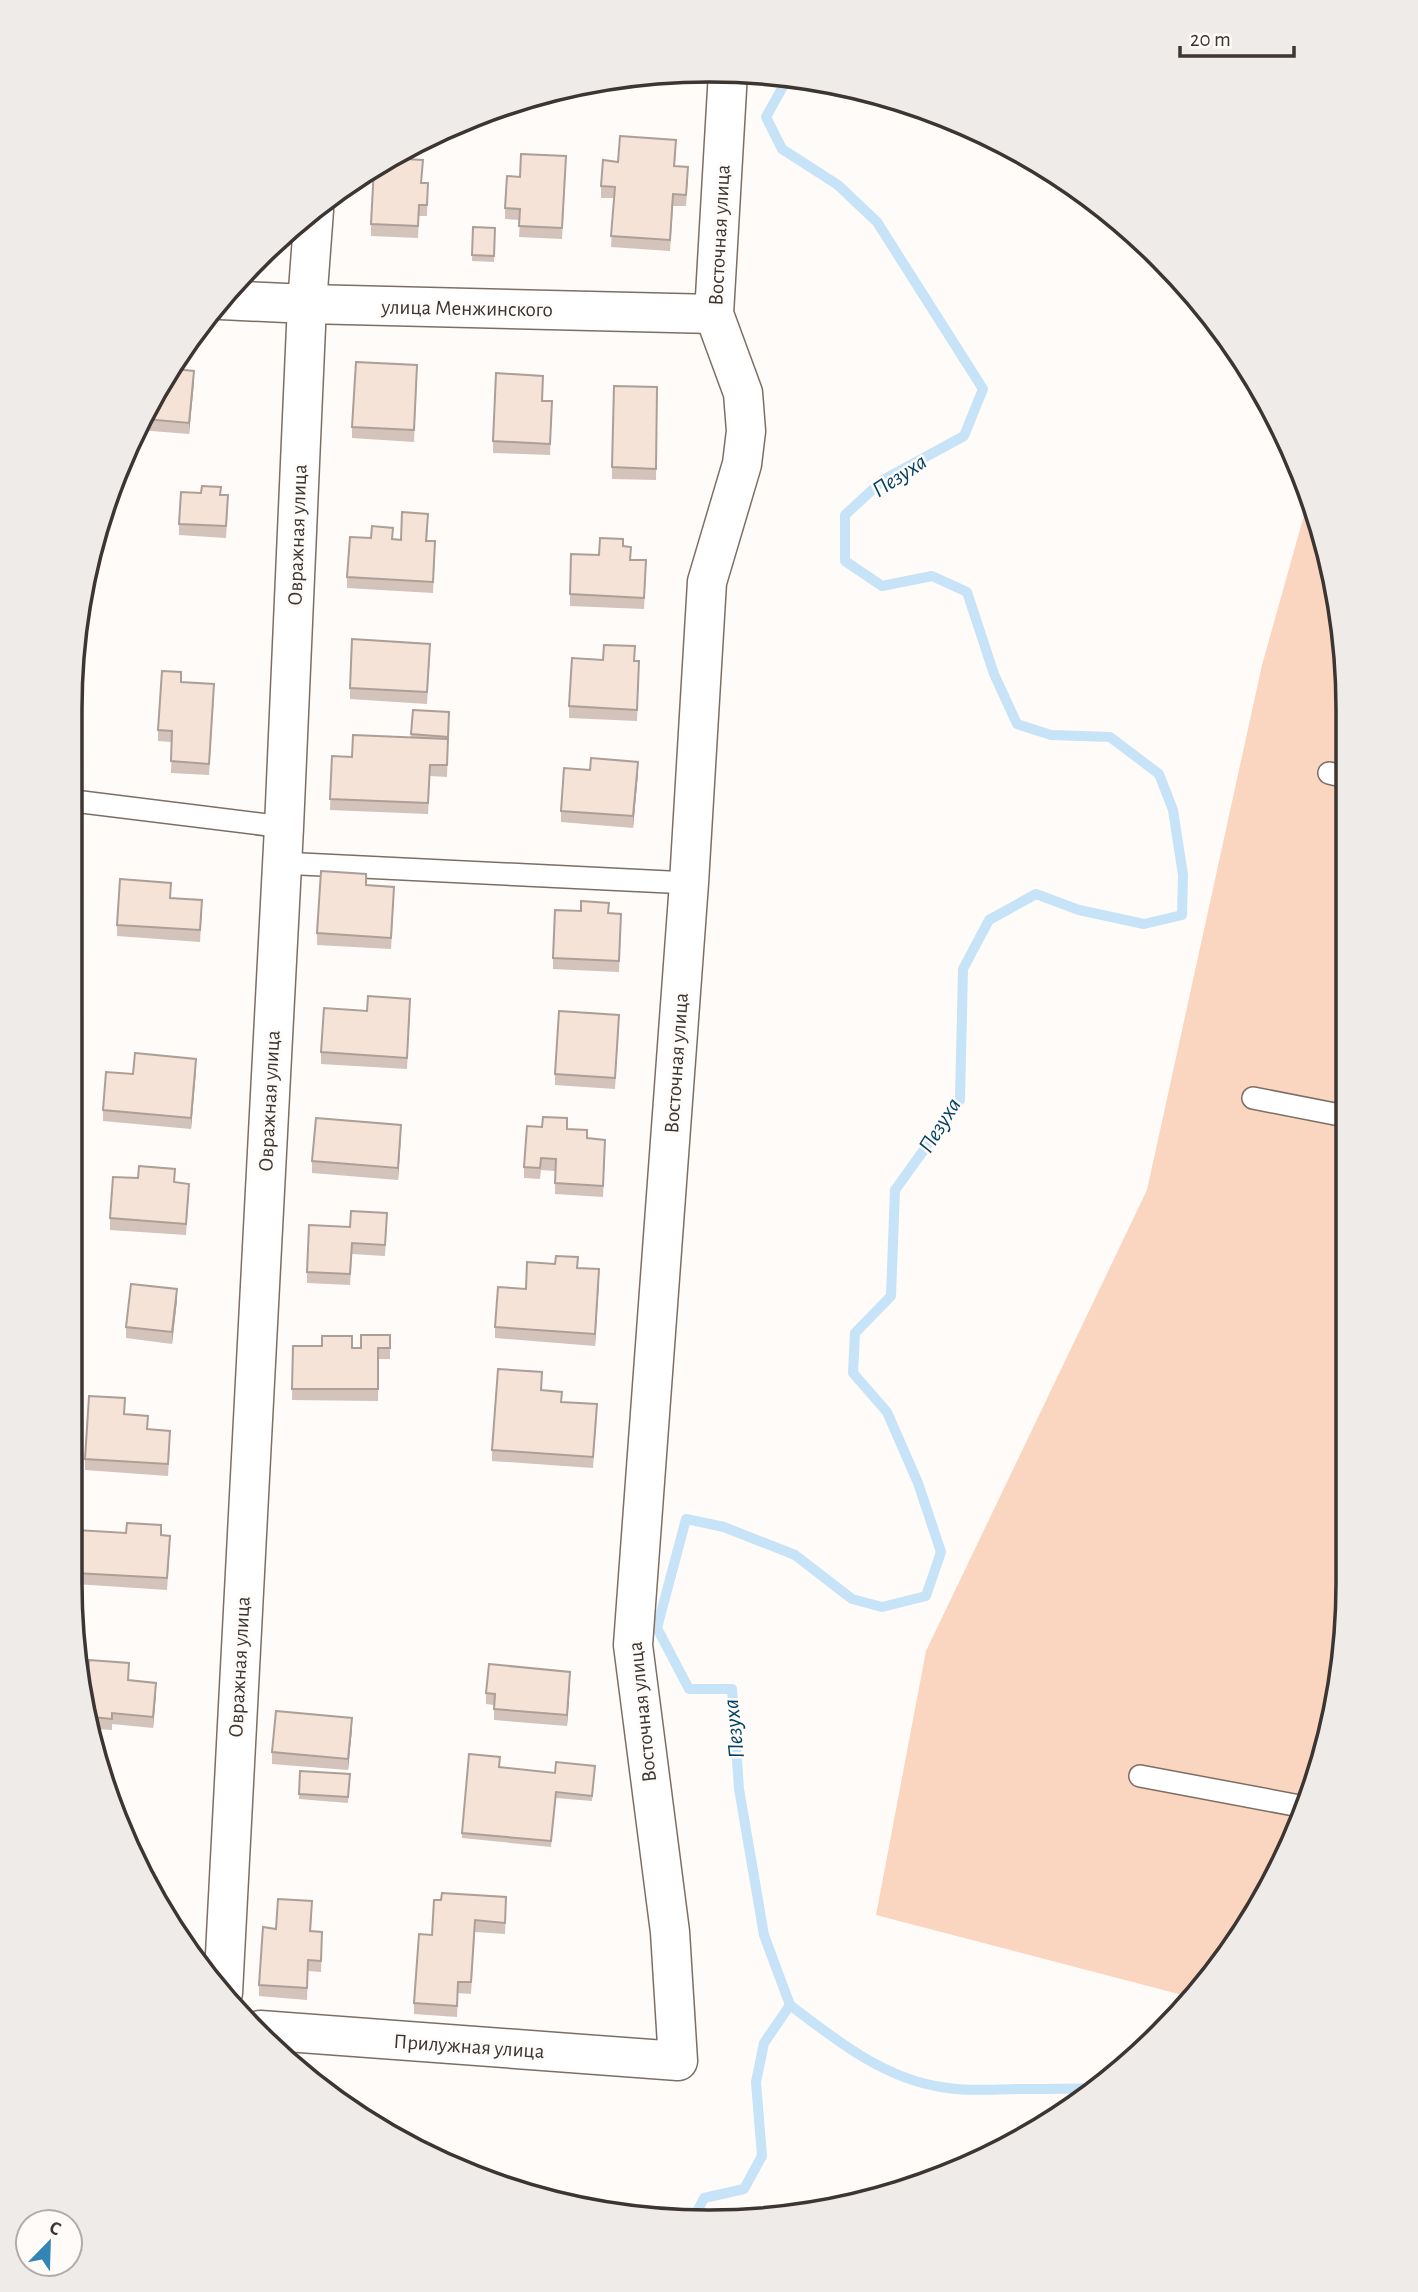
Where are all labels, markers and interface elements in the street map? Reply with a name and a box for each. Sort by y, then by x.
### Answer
scale bar [1180,14,1294,58]
text: 20 m [1190,29,1231,50]
street label: Восточная улица [705,164,734,306]
street label: улица Менжинского [380,296,553,320]
water label: Пезуха [869,450,931,502]
street label: Овражная улица [285,463,310,606]
street label: Восточная улица [661,991,692,1134]
street label: Овражная улица [255,1029,284,1172]
water label: Пезуха [915,1094,966,1157]
street label: Овражная улица [225,1595,254,1738]
street label: Восточная улица [625,1640,660,1783]
water label: Пезуха [720,1698,749,1760]
street label: Прилужная улица [393,2031,546,2062]
north arrow [14,2208,84,2278]
text: С [47,2218,64,2240]

